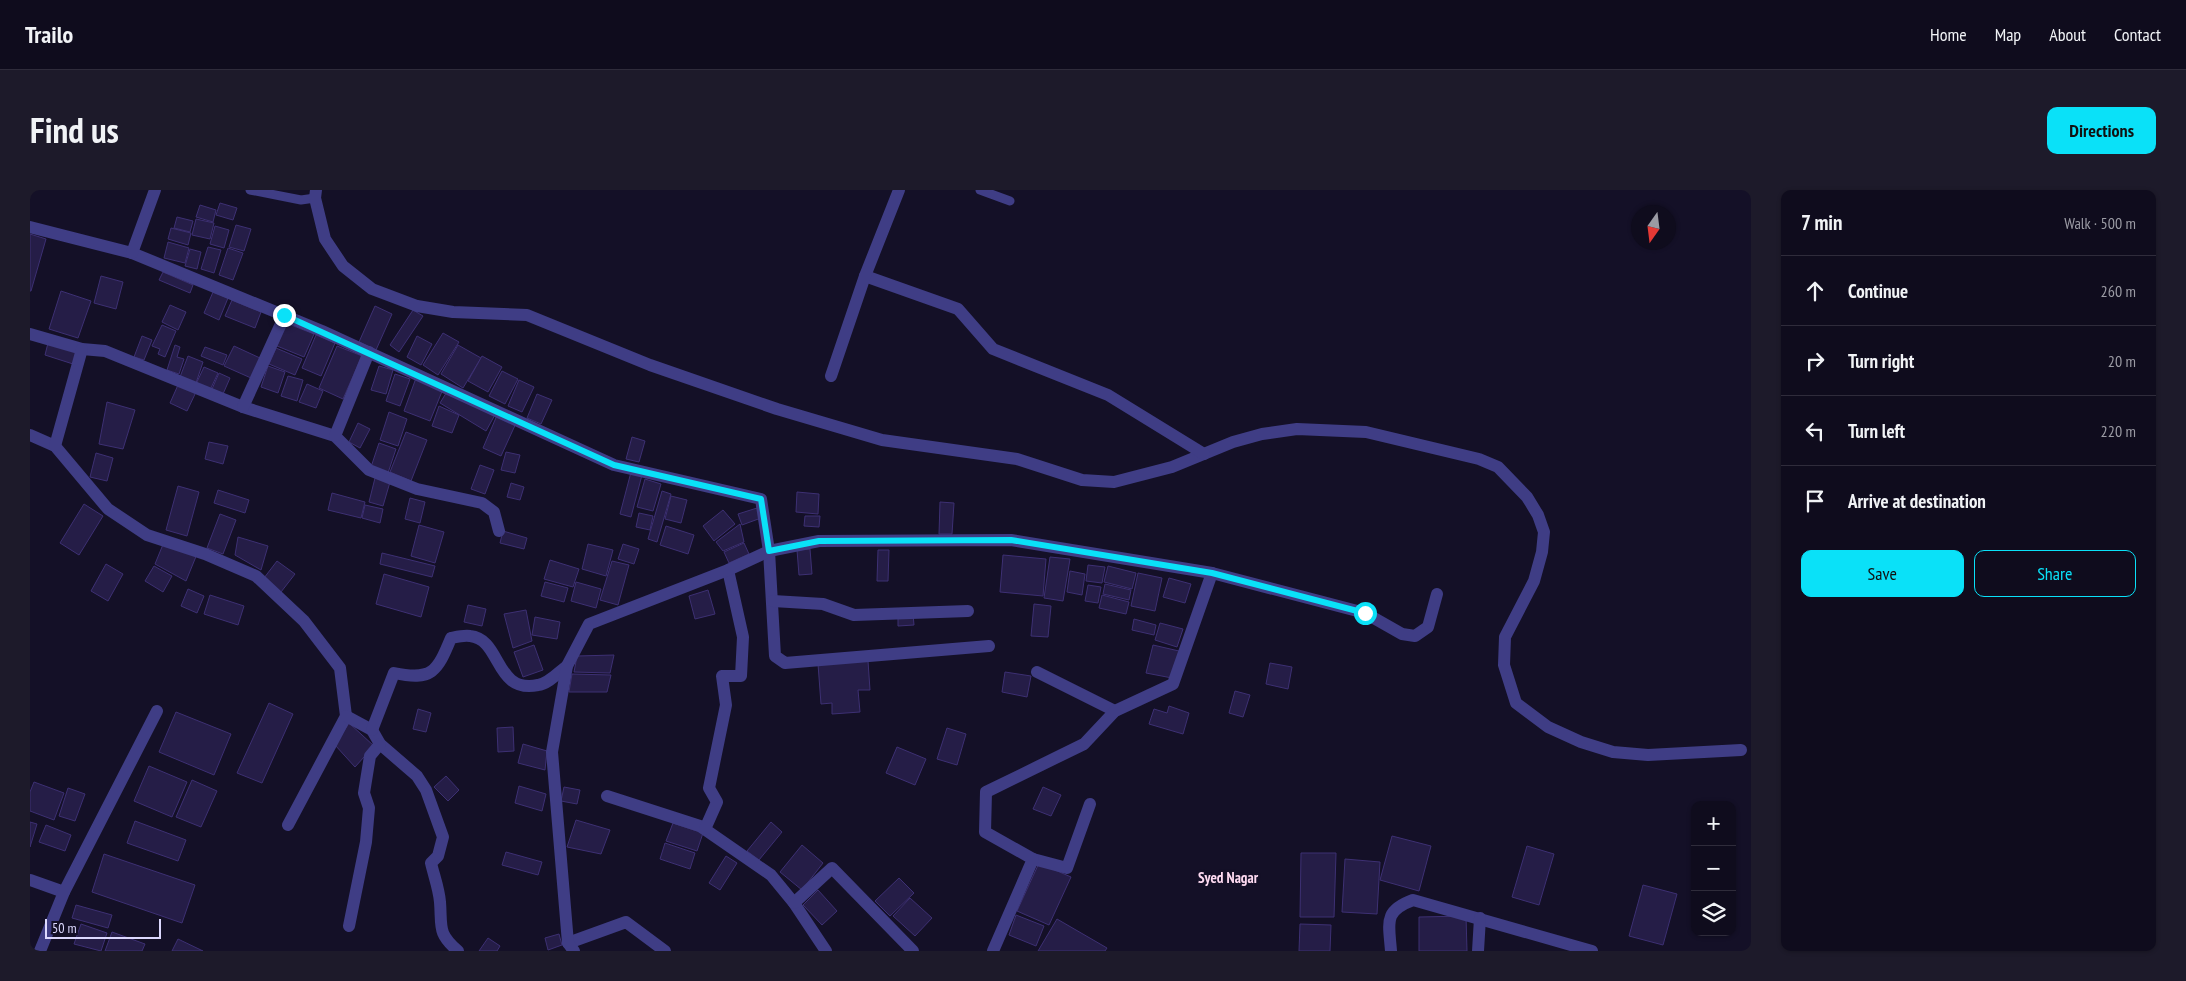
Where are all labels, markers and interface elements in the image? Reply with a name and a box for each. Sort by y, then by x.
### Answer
text: Trailo [25,19,73,50]
text: Home [1930,23,1967,46]
text: Map [1995,23,2021,46]
text: About [2049,23,2086,46]
text: Contact [2114,23,2161,46]
text: Find us [30,107,119,153]
button: Directions [2047,107,2156,154]
north arrow [1631,205,1676,250]
text: 7 min [1801,209,1843,236]
text: Walk · 500 m [2064,213,2136,233]
icon: ahead [1801,277,1829,305]
text: Continue [1848,279,1908,303]
text: 260 m [2101,281,2136,301]
route end [273,304,296,327]
icon: right [1801,347,1829,375]
text: Turn right [1848,349,1914,373]
text: 20 m [2108,351,2136,371]
icon: left [1801,417,1829,445]
text: Turn left [1848,419,1905,443]
text: 220 m [2101,421,2136,441]
icon: arrive [1801,487,1829,515]
text: Arrive at destination [1848,489,1986,513]
button: Save [1801,550,1964,597]
button: Share [1974,550,2136,597]
route start [1354,602,1377,625]
map controls [1691,801,1736,936]
button: + [1691,801,1736,846]
button: − [1691,846,1736,891]
district label: Syed Nagar [1198,868,1259,887]
button: layers [1691,891,1736,936]
scale bar [45,916,161,939]
text: 50 m [52,919,77,937]

